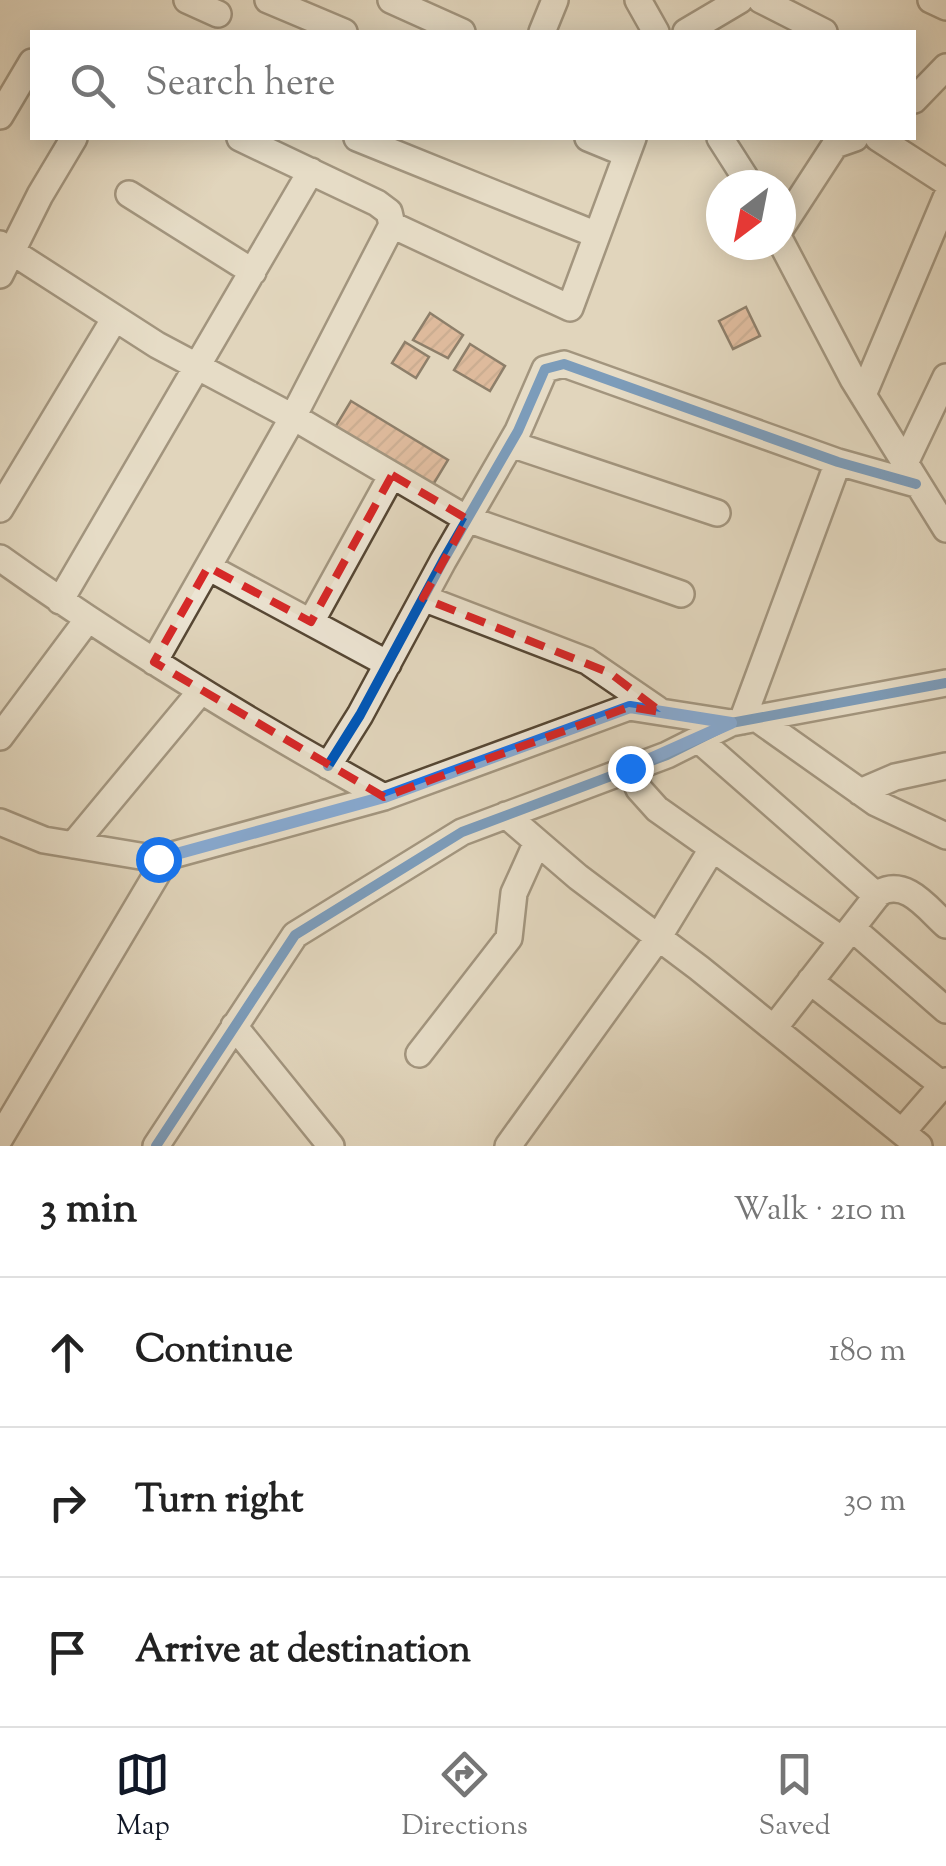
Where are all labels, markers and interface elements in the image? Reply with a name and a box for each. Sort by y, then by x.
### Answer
search box [30,30,916,140]
icon: search [65,58,120,113]
text: Search here [145,58,336,112]
north arrow [706,170,796,260]
route end [608,746,654,792]
route start [136,837,182,883]
text: 3 min [40,1181,137,1241]
text: Walk · 210 m [733,1188,906,1234]
icon: ahead [40,1325,95,1380]
text: Continue [135,1325,293,1379]
text: 180 m [829,1329,906,1375]
icon: right [40,1475,95,1530]
text: Turn right [135,1475,303,1529]
text: 30 m [843,1479,906,1525]
icon: arrive [40,1625,95,1680]
text: Arrive at destination [135,1625,471,1679]
tab: Map [115,1747,170,1847]
tab: Directions [401,1747,528,1847]
tab: Saved [759,1747,831,1847]

